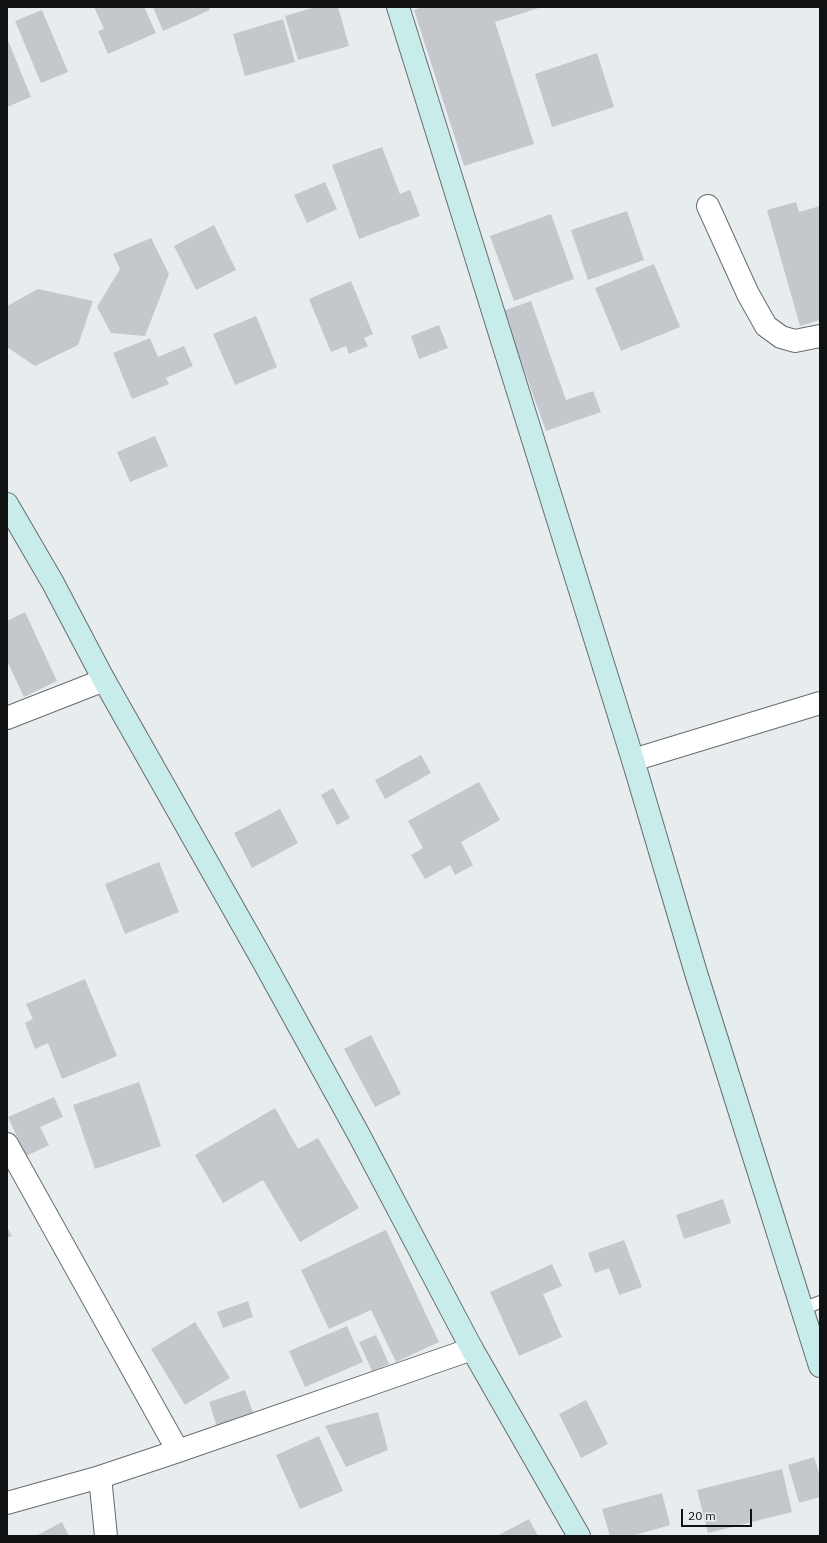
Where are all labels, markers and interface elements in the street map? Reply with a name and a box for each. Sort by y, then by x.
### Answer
scale bar [683,1501,754,1527]
text: 20 m [688,1508,716,1523]

